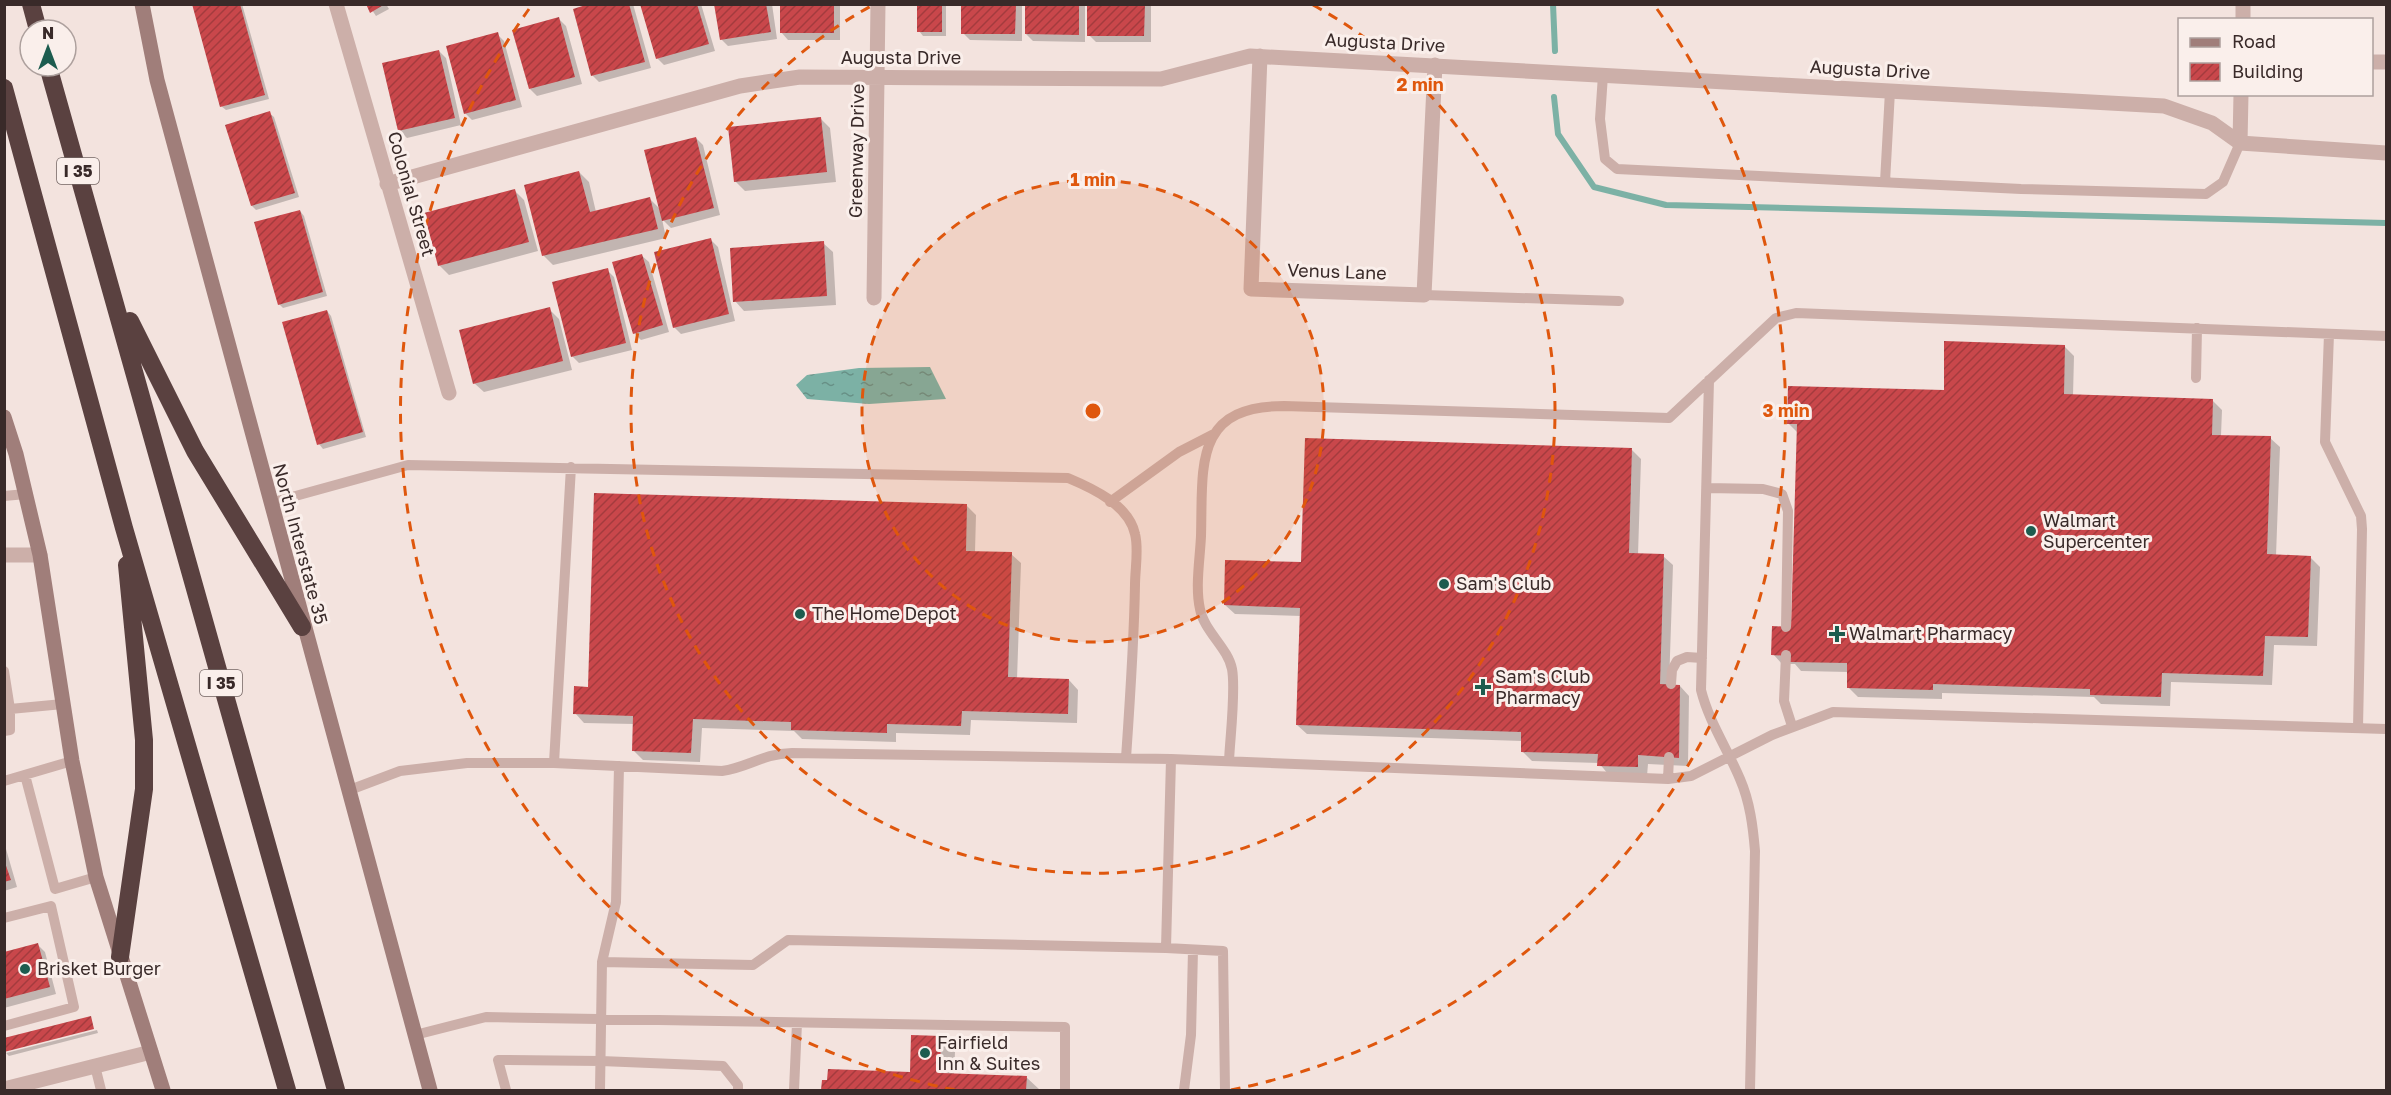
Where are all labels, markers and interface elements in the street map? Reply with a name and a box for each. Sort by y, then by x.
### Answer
north arrow [18,18,78,78]
legend [2178,18,2373,96]
text: N [42,23,54,43]
street label: Augusta Drive [1324,28,1446,56]
text: Road [2232,30,2276,52]
street label: Augusta Drive [841,46,961,68]
street label: Augusta Drive [1809,55,1931,83]
text: Building [2232,60,2303,82]
text: 2 min [1396,73,1444,95]
street label: Greenway Drive [844,84,868,218]
street label: Colonial Street [384,129,440,259]
road number: I 35 [57,158,99,184]
text: 1 min [1070,168,1116,190]
street label: Venus Lane [1287,258,1387,284]
text: 3 min [1762,399,1810,421]
centre of rings [1083,401,1103,421]
street label: North Interstate 35 [269,461,333,627]
place label: Walmart Supercenter [2043,509,2150,552]
marker: Walmart Supercenter [2024,524,2038,538]
place label: Sam's Club [1456,572,1551,594]
marker: Sam's Club [1437,577,1451,591]
place label: The Home Depot [812,602,957,624]
marker: The Home Depot [793,607,807,621]
place label: Walmart Pharmacy [1849,622,2012,644]
marker: Walmart Pharmacy [1830,627,1844,641]
place label: Sam's Club Pharmacy [1495,665,1590,708]
road number: I 35 [200,670,242,696]
marker: Sam's Club Pharmacy [1476,680,1490,694]
place label: Brisket Burger [37,957,161,979]
marker: Brisket Burger [18,962,32,976]
place label: Fairfield Inn & Suites [937,1031,1040,1074]
marker: Fairfield Inn & Suites [918,1046,932,1060]

